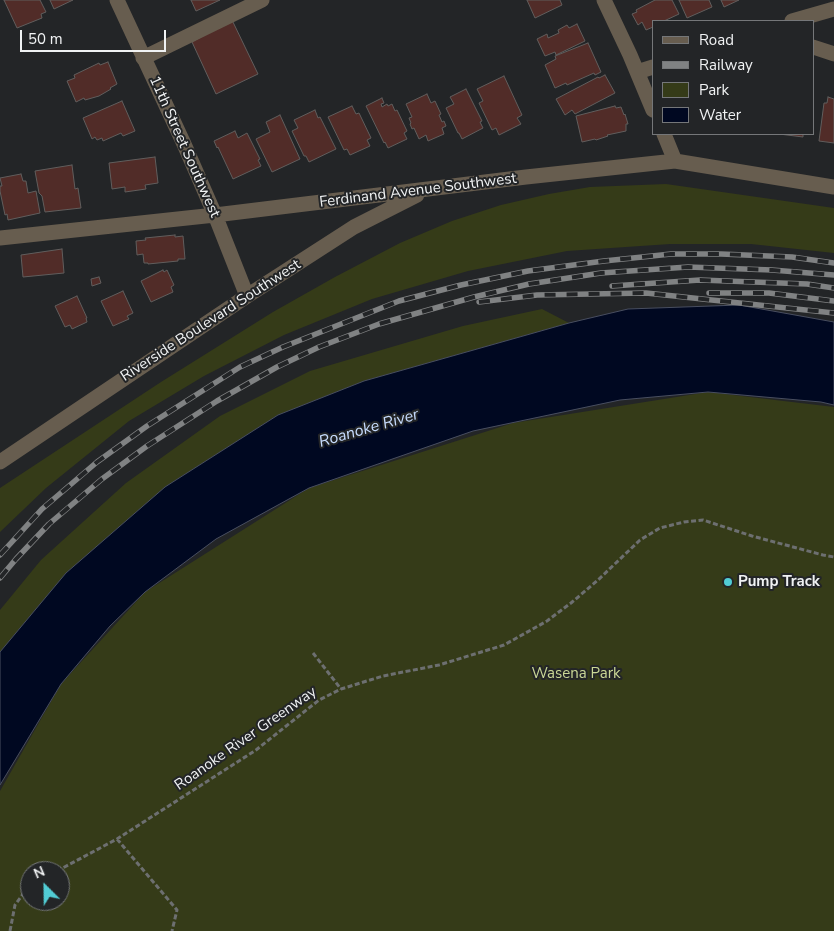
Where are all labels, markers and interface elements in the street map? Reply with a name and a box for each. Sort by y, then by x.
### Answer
scale bar [22,20,169,52]
legend [652,20,814,135]
text: 50 m [28,29,63,49]
text: Road [699,30,734,50]
text: Railway [699,55,753,75]
street label: 11th Street Southwest [145,73,223,221]
text: Park [699,80,729,100]
text: Water [699,105,741,125]
street label: Ferdinand Avenue Southwest [318,170,518,212]
street label: Riverside Boulevard Southwest [118,256,304,386]
water label: Roanoke River [317,406,421,452]
place label: Pump Track [738,573,820,591]
marker: Pump Track [722,576,734,588]
park label: Wasena Park [531,665,621,683]
street label: Roanoke River Greenway [172,683,320,795]
north arrow [20,861,70,911]
text: N [31,862,48,883]

